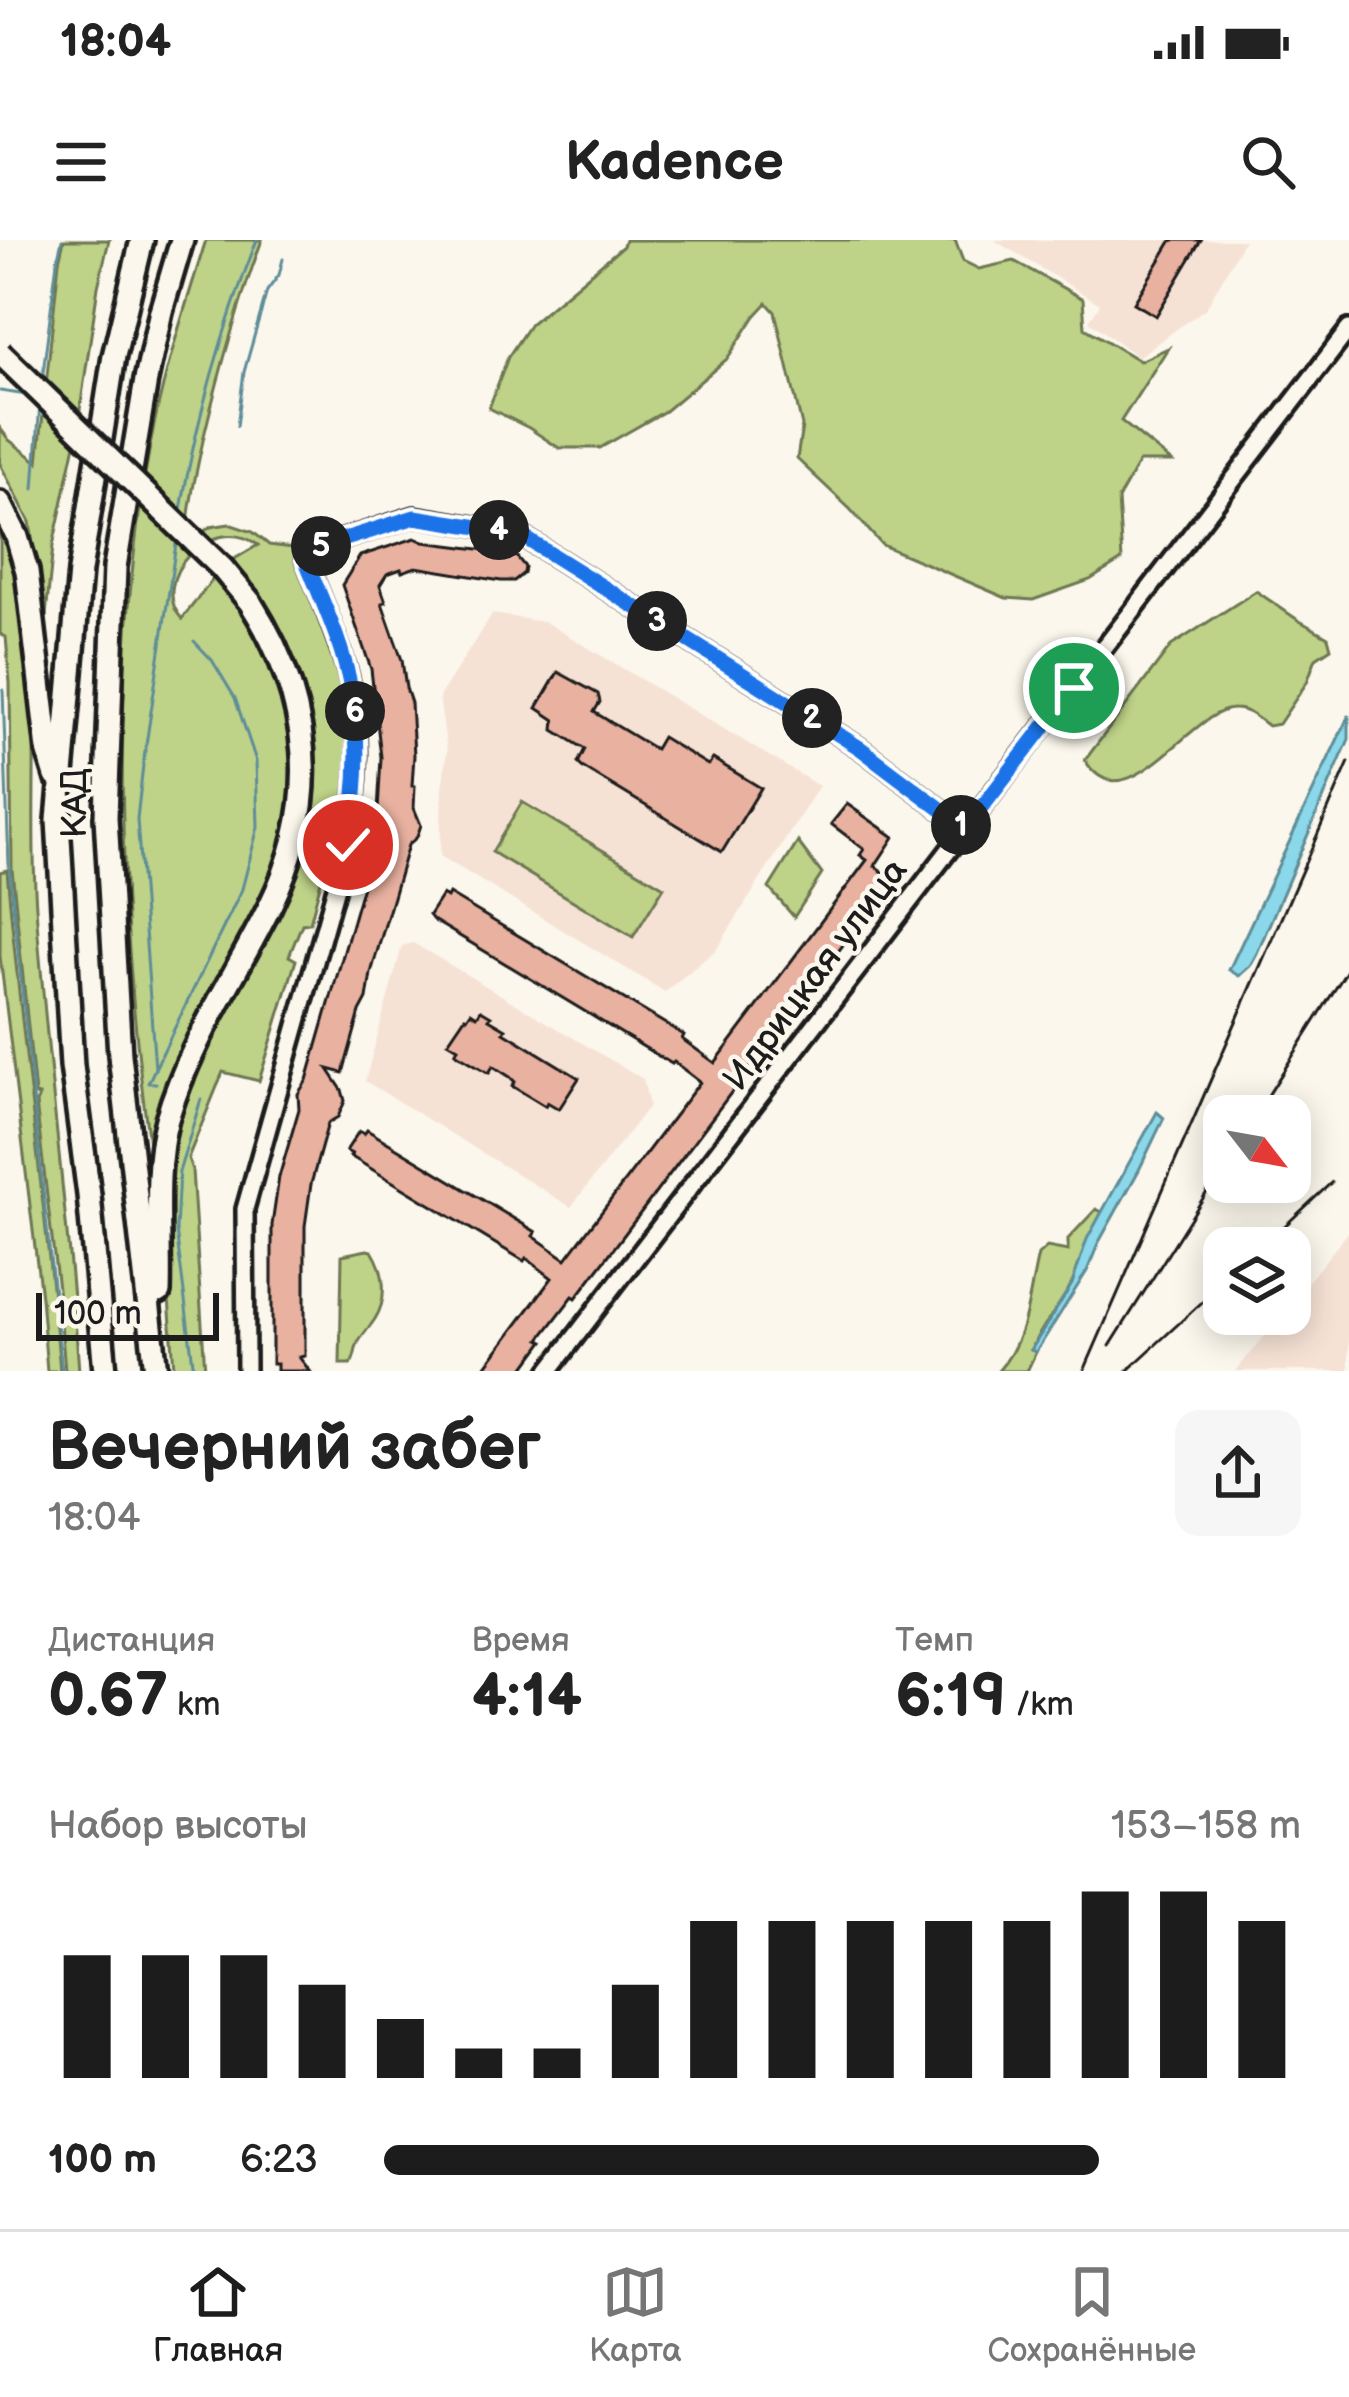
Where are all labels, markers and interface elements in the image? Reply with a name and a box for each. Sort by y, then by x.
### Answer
text: 18:04 [60,15,171,70]
icon: menu [48,129,114,195]
icon: search [1235,129,1301,195]
text: Kadence [565,130,784,195]
pin: 4 [469,500,529,560]
text: 4 [489,510,509,550]
pin: 5 [291,516,351,576]
text: 5 [311,526,331,566]
pin: 3 [627,591,687,651]
text: 3 [647,601,667,641]
pin [1023,637,1125,739]
icon: arrive [1041,655,1107,721]
pin: 6 [325,681,385,741]
pin: 2 [782,688,842,748]
text: 6 [345,691,365,731]
text: 2 [802,698,822,738]
street label: КАД [54,768,97,838]
pin [297,794,399,896]
pin: 1 [931,795,991,855]
text: 1 [954,805,968,845]
icon: check [315,812,381,878]
street label: Идрицкая улица [715,851,917,1099]
north arrow [1203,1095,1311,1203]
map controls [1203,1095,1311,1335]
button: layers [1203,1227,1311,1335]
scale bar [36,1287,219,1340]
text: 100 m [54,1294,142,1334]
text: Вечерний забег [48,1410,541,1489]
button: share [1175,1410,1301,1536]
text: 18:04 [48,1495,140,1542]
text: Дистанция [48,1621,215,1661]
text: Время [472,1621,570,1661]
text: Темп [895,1621,974,1661]
text: 0.67 [48,1661,168,1733]
text: 4:14 [472,1661,582,1733]
text: 6:19 [895,1661,1007,1733]
text: km [168,1685,220,1725]
text: /km [1007,1685,1074,1725]
text: Набор высоты [48,1803,308,1850]
text: 153–158 m [1111,1803,1301,1850]
text: 100 m [48,2137,157,2184]
text: 6:23 [240,2137,318,2184]
tab: Главная [153,2259,283,2371]
tab: Карта [589,2259,682,2371]
tab: Сохранённые [988,2259,1196,2371]

